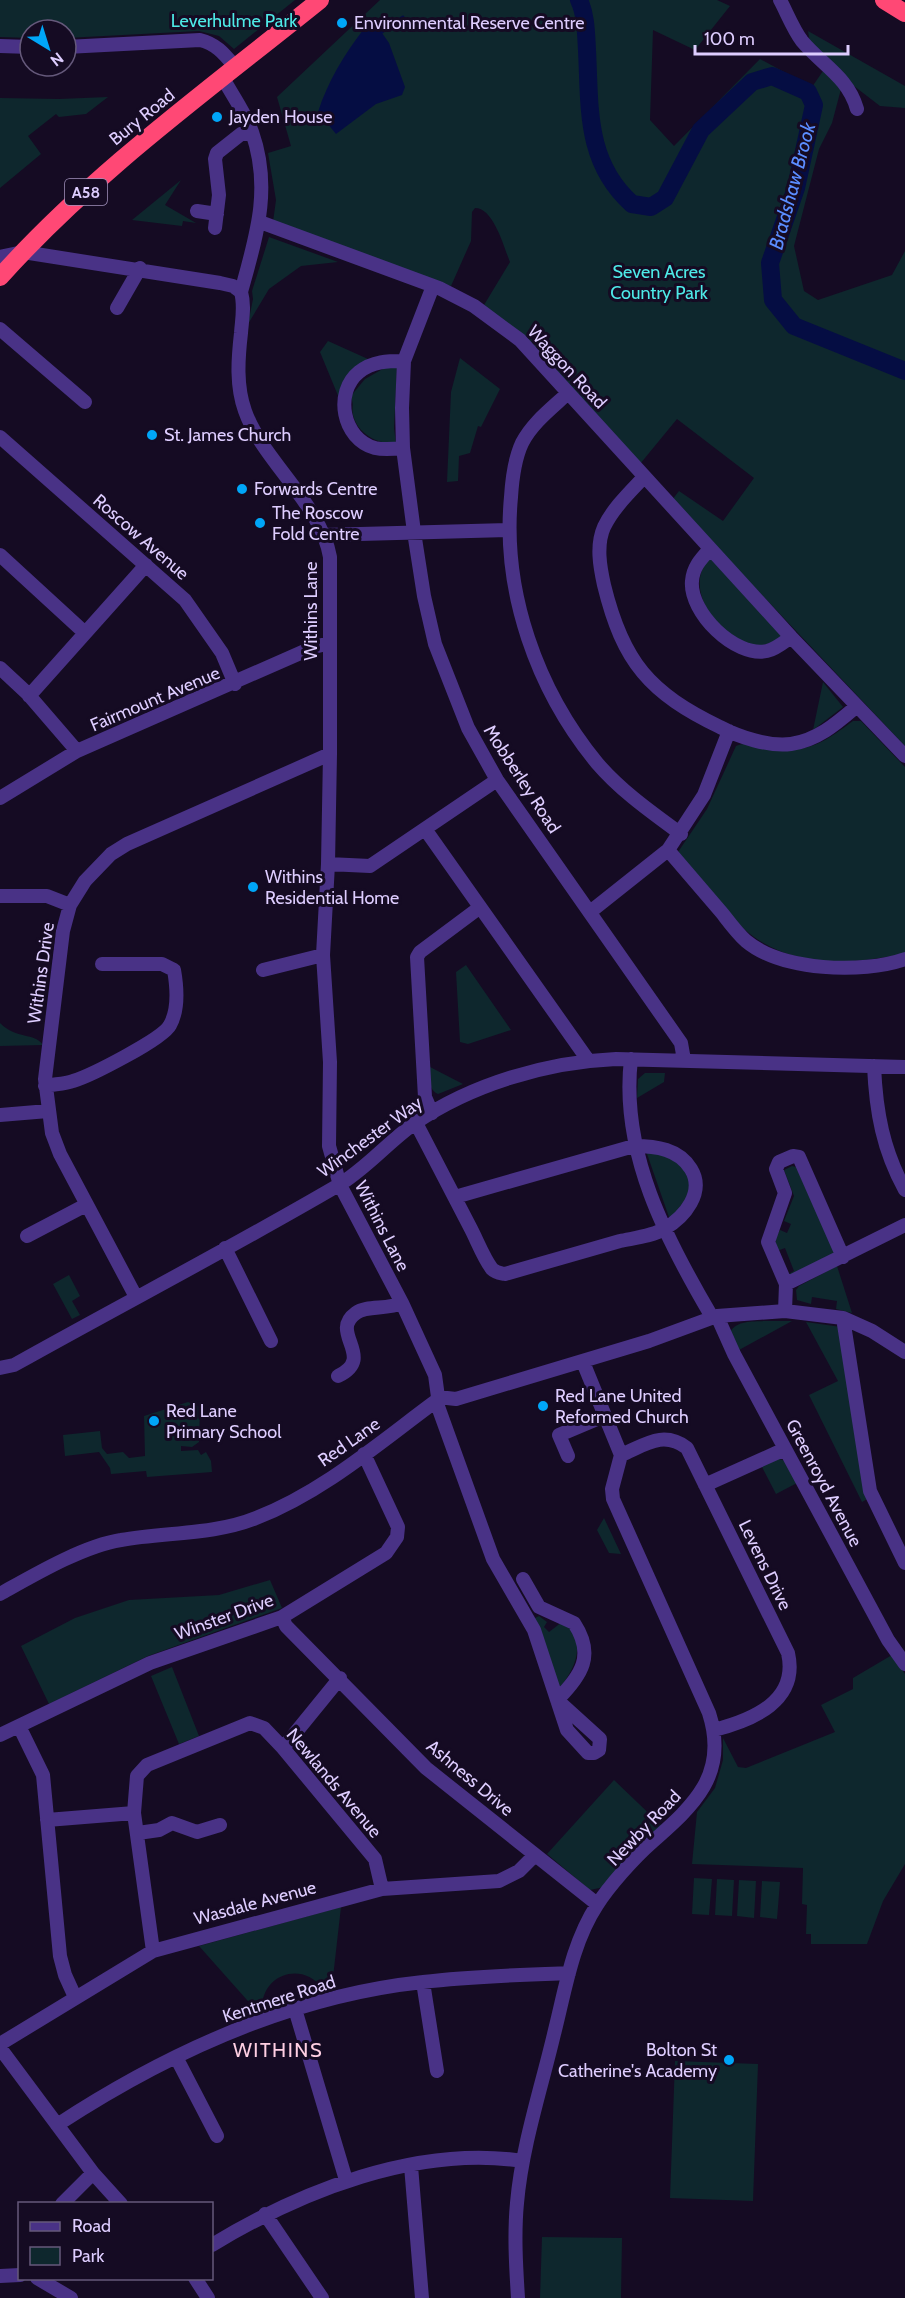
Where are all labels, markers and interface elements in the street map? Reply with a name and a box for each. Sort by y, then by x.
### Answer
park label: Leverhulme Park [171,10,298,32]
place label: Environmental Reserve Centre [354,12,584,34]
marker: Environmental Reserve Centre [335,16,349,30]
north arrow [18,18,78,78]
scale bar [695,18,848,56]
text: 100 m [704,28,755,50]
text: N [47,48,67,70]
street label: Bury Road [105,84,179,150]
place label: Jayden House [228,106,332,128]
marker: Jayden House [210,110,224,124]
water label: Bradshaw Brook [764,119,821,252]
road number: A58 [65,179,107,205]
park label: Seven Acres Country Park [610,261,709,304]
street label: Waggon Road [523,321,611,413]
place label: St. James Church [164,424,291,446]
marker: St. James Church [145,428,159,442]
place label: Forwards Centre [254,478,377,500]
marker: Forwards Centre [235,482,249,496]
street label: Roscow Avenue [89,489,193,585]
place label: The Roscow Fold Centre [272,502,363,545]
marker: The Roscow Fold Centre [253,516,267,530]
street label: Withins Lane [300,562,322,660]
street label: Fairmount Avenue [87,662,223,736]
street label: Mobberley Road [479,721,565,837]
place label: Withins Residential Home [265,866,399,909]
marker: Withins Residential Home [246,880,260,894]
street label: Withins Drive [23,921,59,1025]
street label: Winchester Way [313,1092,427,1182]
street label: Withins Lane [350,1177,414,1275]
place label: Red Lane United Reformed Church [555,1385,689,1428]
marker: Red Lane United Reformed Church [536,1399,550,1413]
place label: Red Lane Primary School [166,1400,282,1443]
street label: Red Lane [314,1413,384,1471]
marker: Red Lane Primary School [147,1414,161,1428]
street label: Greenroyd Avenue [781,1416,867,1550]
street label: Levens Drive [734,1516,796,1614]
street label: Winster Drive [172,1589,276,1645]
street label: Newlands Avenue [282,1724,386,1842]
street label: Ashness Drive [422,1735,518,1821]
street label: Newby Road [603,1786,685,1870]
street label: Wasdale Avenue [192,1876,318,1930]
street label: Kentmere Road [220,1970,338,2028]
district label: WITHINS [233,2038,323,2062]
place label: Bolton St Catherine's Academy [558,2039,717,2082]
marker: Bolton St Catherine's Academy [722,2053,736,2067]
legend [18,2202,213,2280]
text: Road [72,2215,111,2237]
text: Park [72,2245,105,2267]

